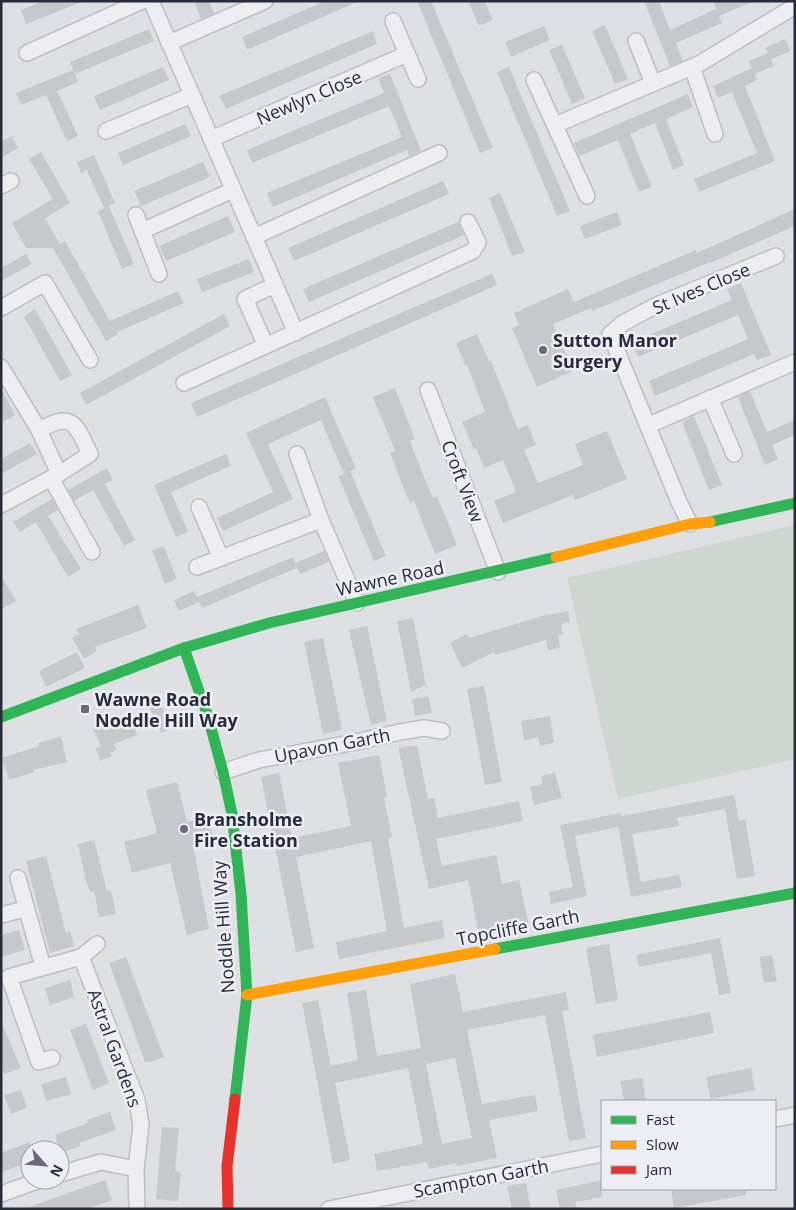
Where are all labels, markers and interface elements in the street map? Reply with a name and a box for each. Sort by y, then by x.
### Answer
street label: Newlyn Close [253,64,365,130]
street label: St Ives Close [649,257,753,319]
place label: Sutton Manor Surgery [553,328,677,373]
marker: Sutton Manor Surgery [537,344,549,356]
street label: Croft View [436,437,490,525]
street label: Wawne Road [334,555,446,601]
place label: Wawne Road Noddle Hill Way [95,687,239,732]
marker: Wawne Road Noddle Hill Way [79,703,91,715]
street label: Upavon Garth [272,722,392,768]
place label: Bransholme Fire Station [194,807,303,852]
marker: Bransholme Fire Station [178,823,190,835]
street label: Noddle Hill Way [206,859,240,994]
street label: Topcliffe Garth [455,903,581,951]
street label: Astral Gardens [82,986,148,1110]
legend [601,1100,776,1190]
text: Fast [646,1109,675,1129]
text: Slow [646,1134,679,1154]
north arrow [20,1140,70,1190]
street label: Scampton Garth [411,1153,551,1203]
text: Jam [644,1159,672,1179]
text: N [46,1162,68,1181]

